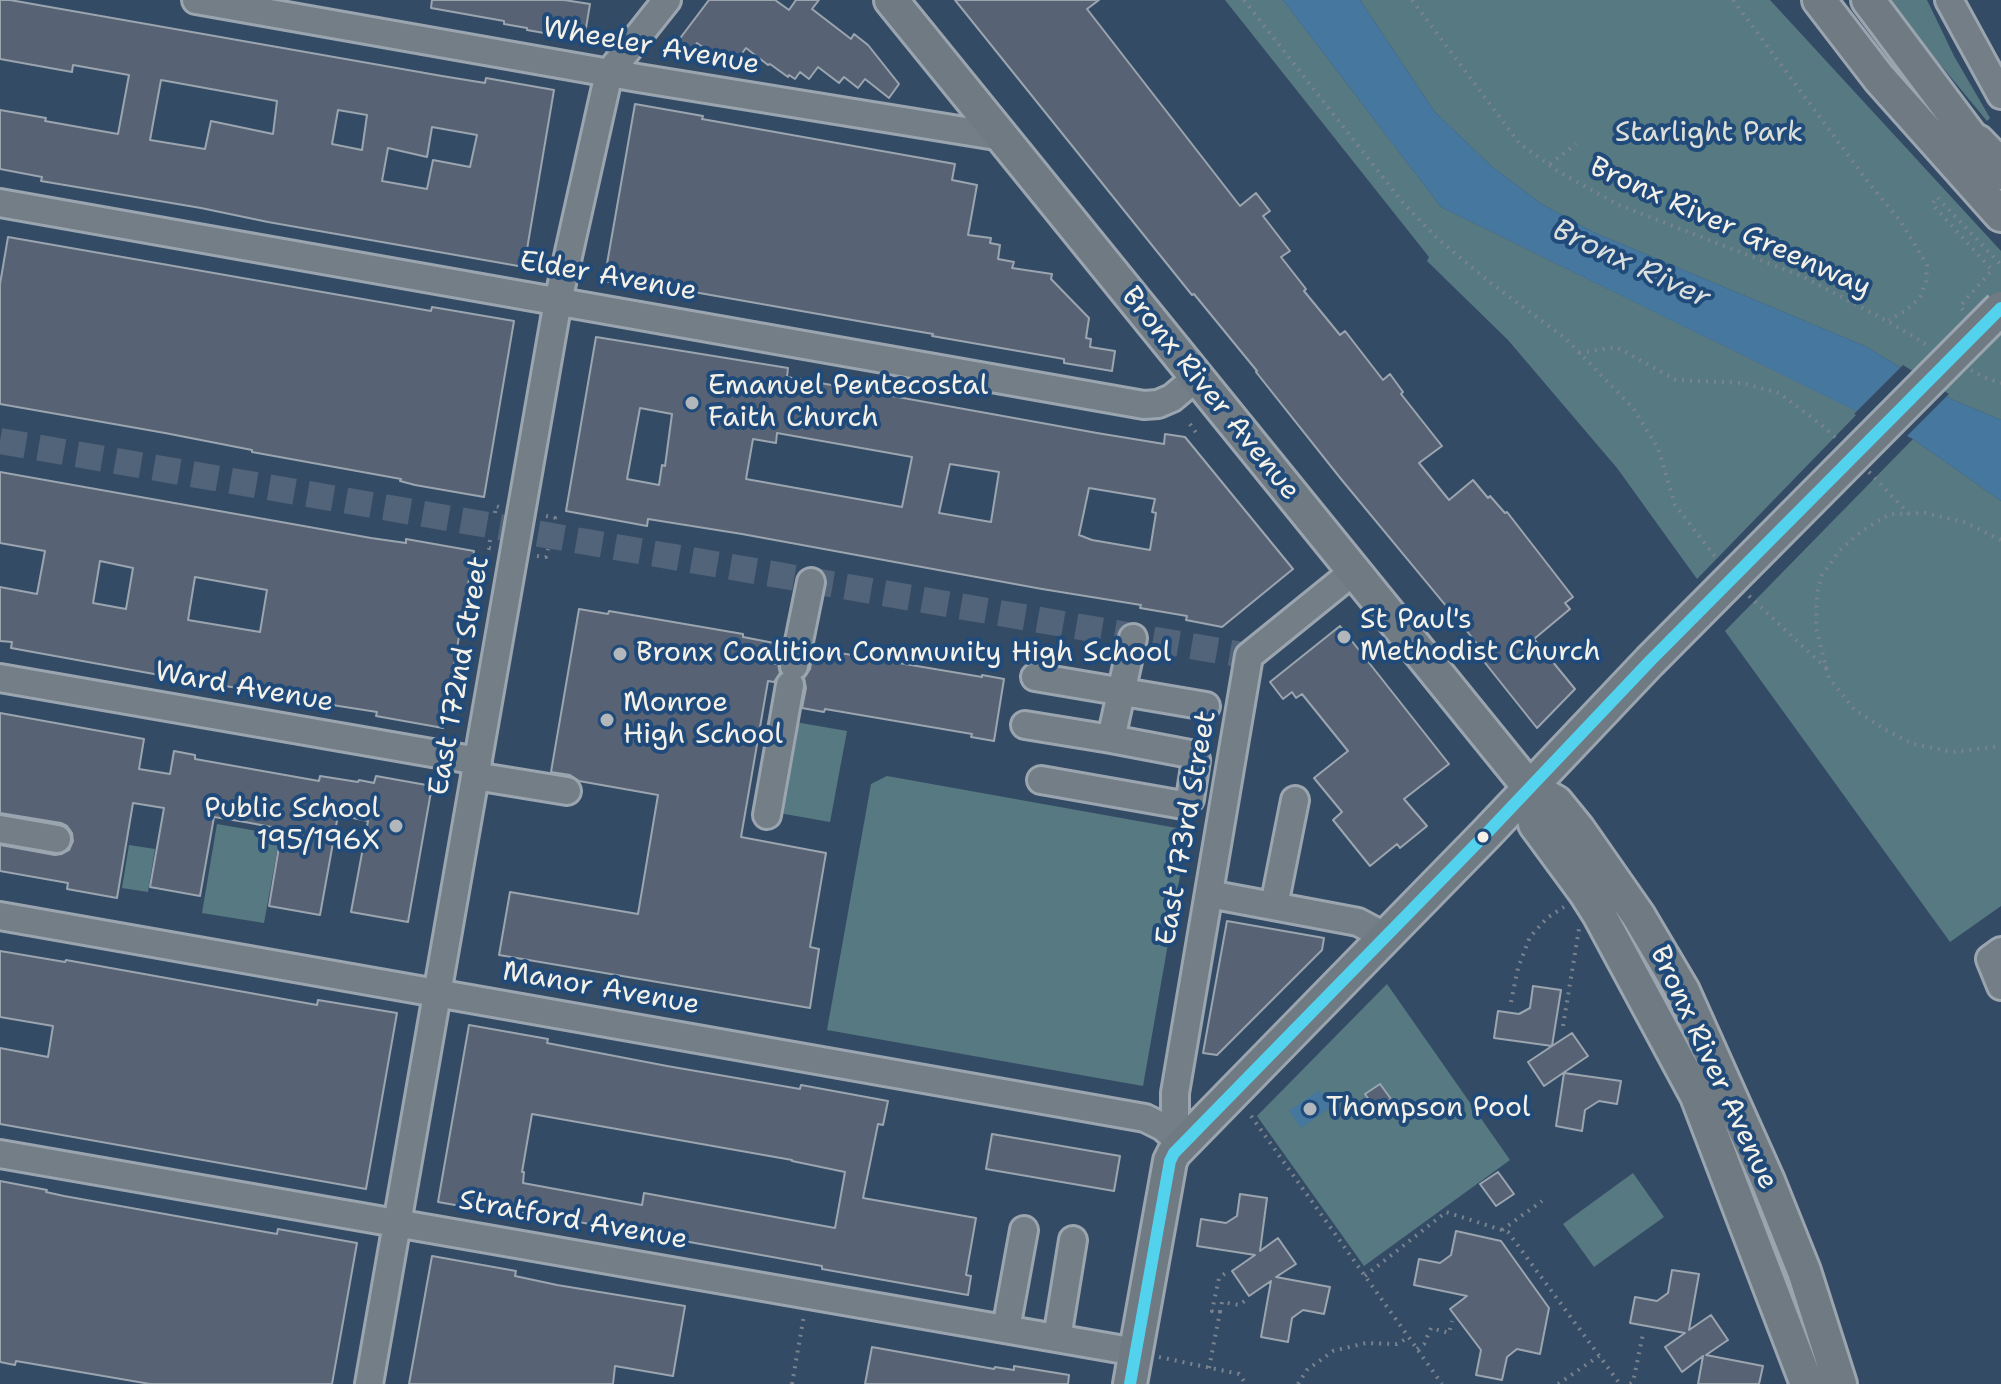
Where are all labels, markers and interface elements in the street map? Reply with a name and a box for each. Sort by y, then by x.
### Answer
street label: Wheeler Avenue [540,11,762,83]
park label: Starlight Park [1615,117,1803,151]
street label: Bronx River Greenway [1584,151,1876,305]
water label: Bronx River [1546,213,1716,317]
street label: Elder Avenue [517,245,699,309]
street label: Bronx River Avenue [1114,281,1306,507]
place label: Emanuel Pentecostal Faith Church [708,370,988,436]
marker: Emanuel Pentecostal Faith Church [683,394,701,412]
street label: East 172nd Street [422,554,498,798]
place label: St Paul's Methodist Church [1360,604,1601,670]
marker: St Paul's Methodist Church [1335,628,1353,646]
place label: Bronx Coalition Community High School [636,637,1171,671]
marker: Bronx Coalition Community High School [611,645,629,663]
street label: Ward Avenue [152,656,336,720]
place label: Monroe High School [623,687,783,753]
street label: East 173rd Street [1150,708,1224,948]
marker: Monroe High School [598,711,616,729]
place label: Public School 195/196X [204,793,380,859]
marker: Public School 195/196X [387,817,405,835]
unlabelled marker [1475,829,1491,845]
street label: Bronx River Avenue [1642,941,1784,1195]
street label: Manor Avenue [500,955,702,1023]
place label: Thompson Pool [1326,1092,1530,1126]
marker: Thompson Pool [1301,1100,1319,1118]
street label: Stratford Avenue [456,1184,690,1258]

